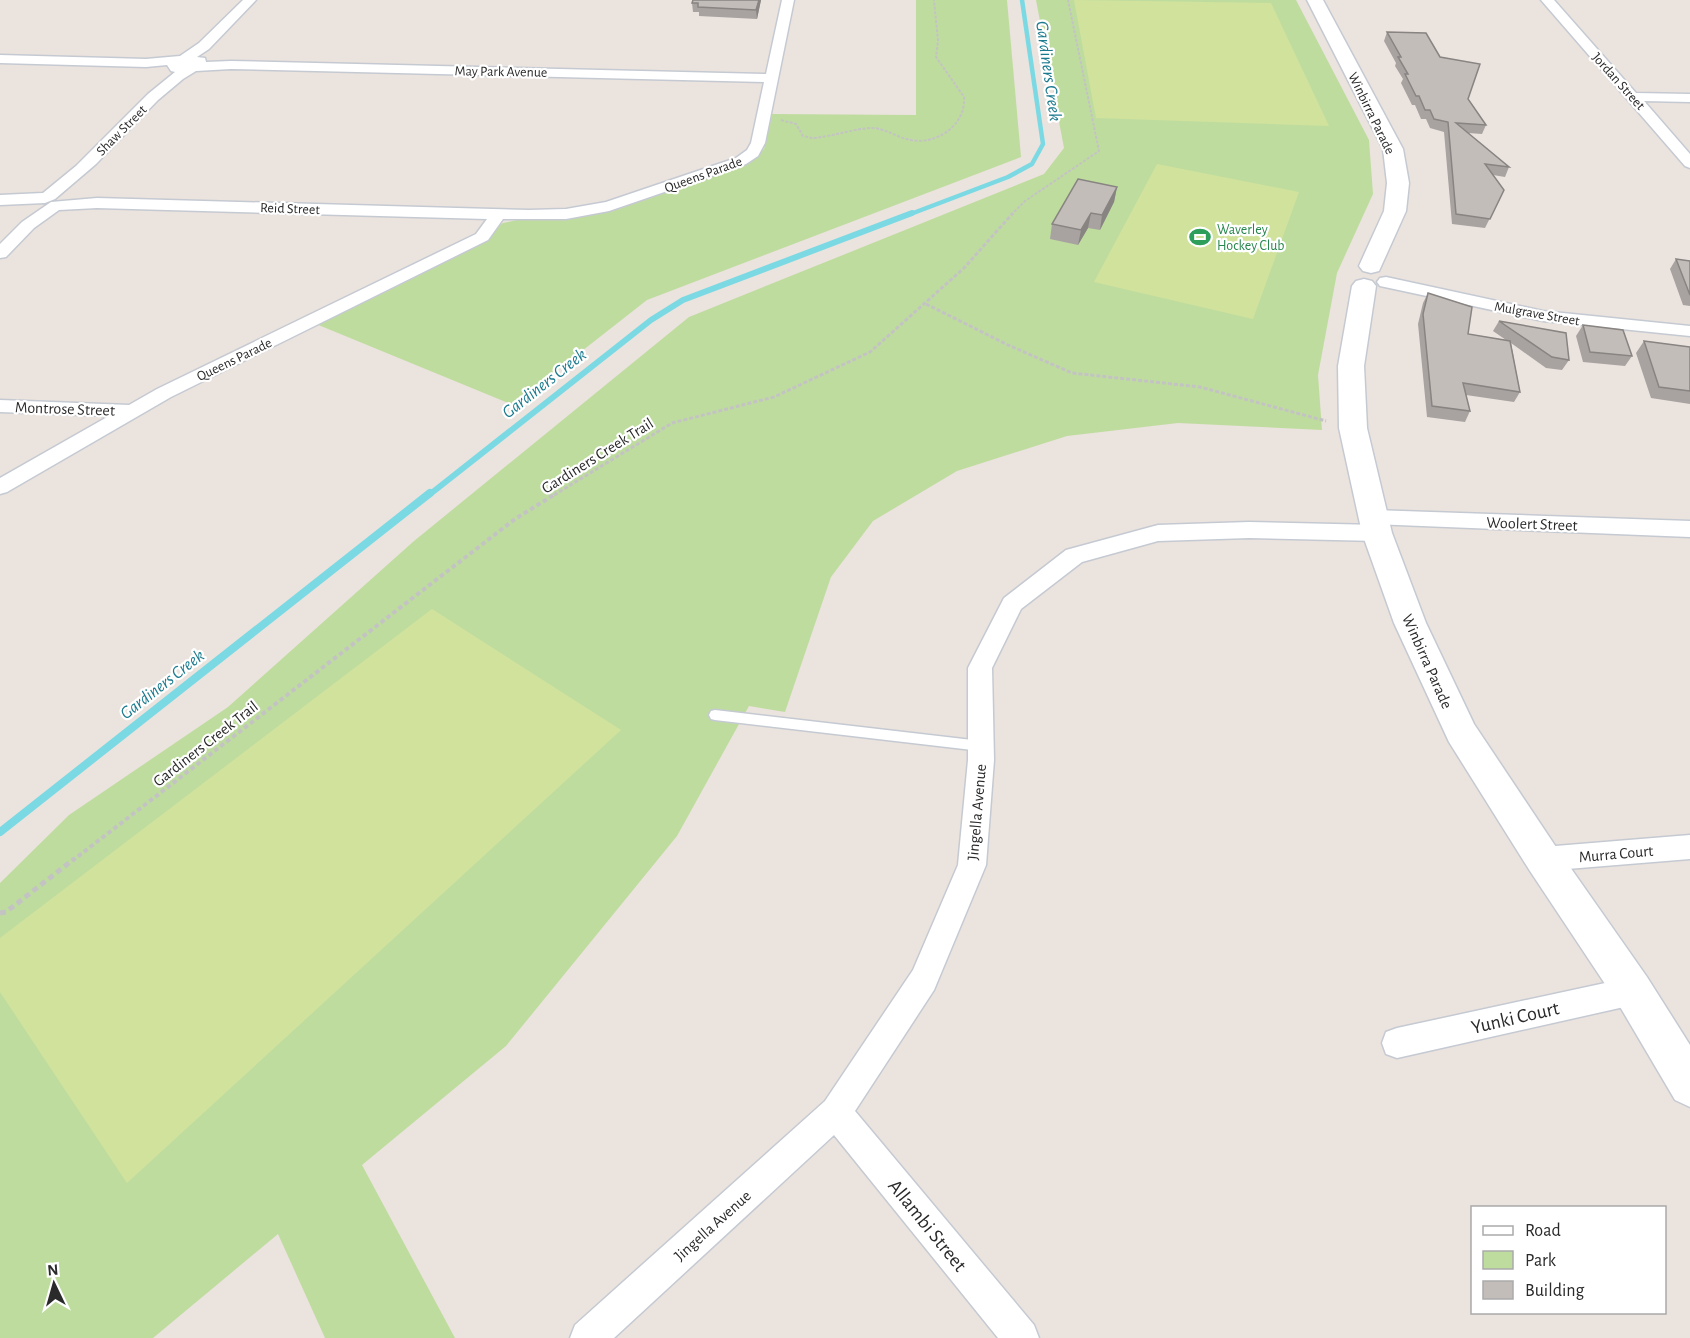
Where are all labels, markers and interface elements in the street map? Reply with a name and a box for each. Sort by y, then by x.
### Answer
water label: Gardiners Creek [1032,20,1064,123]
street label: Jordan Street [1589,50,1648,113]
street label: May Park Avenue [454,64,547,80]
street label: Winbirra Parade [1345,70,1397,157]
street label: Shaw Street [94,102,150,159]
street label: Queens Parade [663,154,744,195]
street label: Reid Street [260,201,321,217]
place label: Waverley Hockey Club [1217,223,1285,253]
sports icon: Waverley Hockey Club [1188,225,1212,249]
street label: Mulgrave Street [1493,300,1581,328]
street label: Queens Parade [195,336,274,384]
water label: Gardiners Creek [499,345,590,422]
street label: Montrose Street [15,399,115,419]
street label: Gardiners Creek Trail [539,415,656,497]
street label: Woolert Street [1486,514,1578,534]
street label: Winbirra Parade [1399,612,1455,711]
water label: Gardiners Creek [117,646,208,723]
street label: Gardiners Creek Trail [150,698,261,790]
street label: Jingella Avenue [965,763,989,861]
street label: Murra Court [1578,843,1654,865]
street label: Yunki Court [1469,998,1562,1038]
street label: Allambi Street [884,1176,971,1276]
street label: Jingella Avenue [671,1187,754,1264]
legend [1471,1206,1666,1314]
text: Road [1525,1222,1561,1240]
text: Park [1525,1252,1557,1270]
north arrow [24,1254,84,1314]
text: N [47,1262,59,1279]
text: Building [1525,1282,1585,1300]

